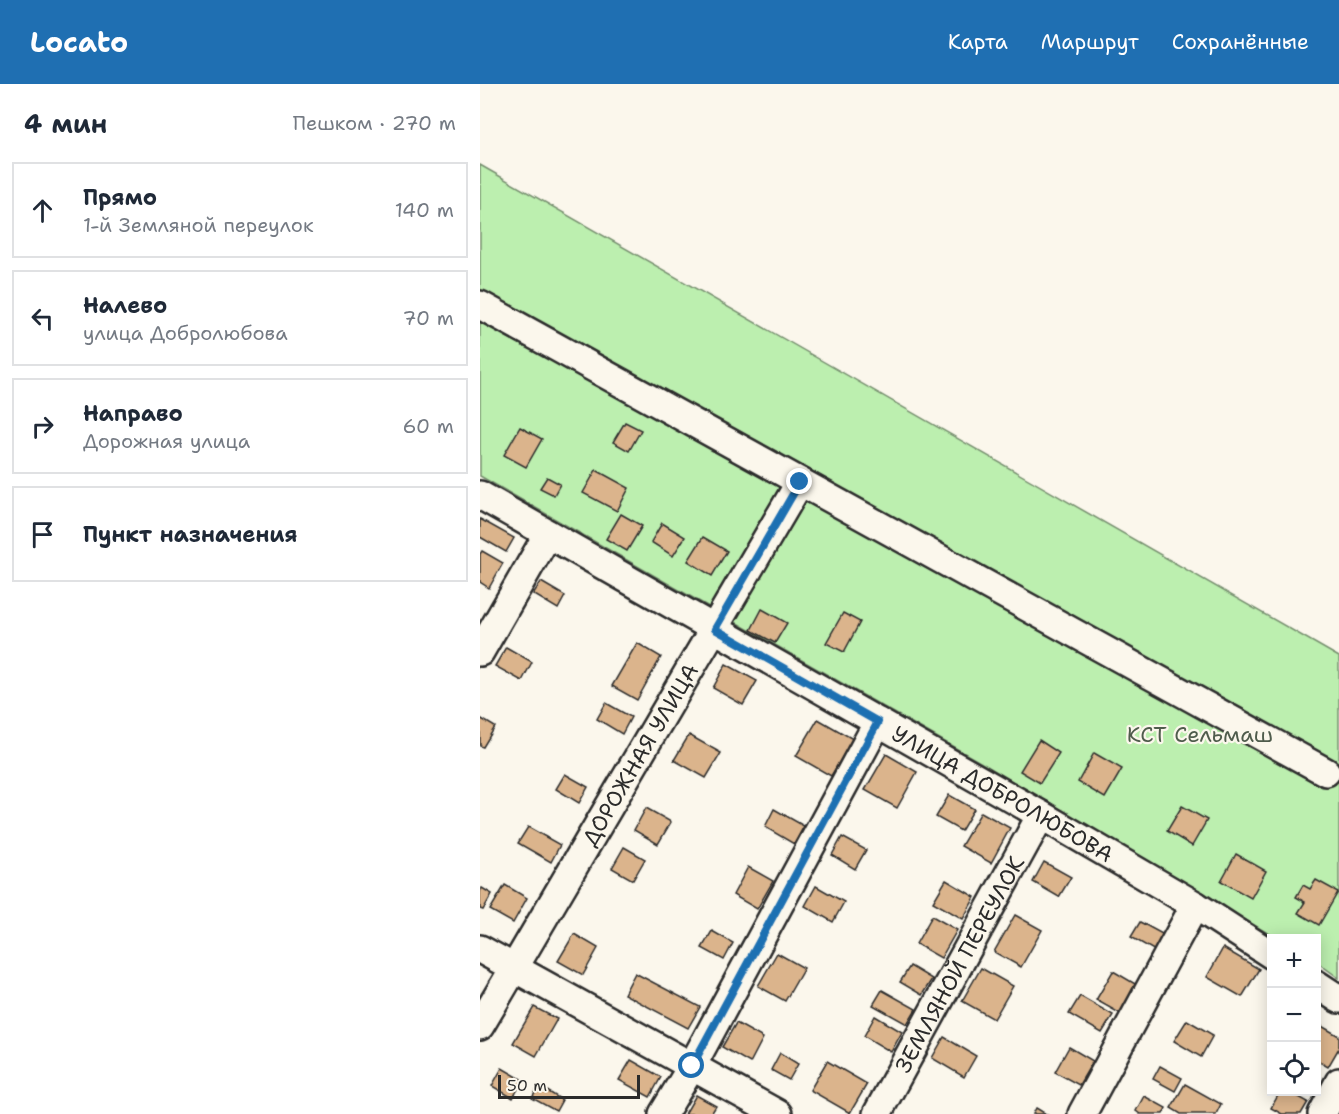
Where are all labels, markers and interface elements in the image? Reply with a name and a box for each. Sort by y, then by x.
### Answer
text: Locato [30,23,128,61]
text: Карта [948,28,1008,56]
text: Маршрут [1041,28,1139,56]
text: Сохранённые [1172,28,1309,56]
text: 4 мин [24,106,107,141]
text: Пешком · 270 m [293,110,456,136]
text: Прямо [83,183,157,212]
icon: ahead [26,194,59,227]
text: 140 m [395,197,454,223]
text: 1-й Земляной переулок [83,212,314,238]
text: Налево [83,291,167,320]
icon: left [26,302,59,335]
text: 70 m [402,305,454,331]
text: улица Добролюбова [83,320,288,346]
text: Направо [83,399,183,428]
icon: right [26,410,59,443]
text: 60 m [402,413,454,439]
text: Дорожная улица [83,428,250,454]
route end [786,468,812,494]
icon: arrive [26,518,59,551]
text: Пункт назначения [83,520,297,549]
street label: ДОРОЖНАЯ УЛИЦА [575,658,705,851]
street label: УЛИЦА ДОБРОЛЮБОВА [887,719,1118,869]
park label: КСТ Сельмаш [1127,720,1273,749]
street label: ЗЕМЛЯНОЙ ПЕРЕУЛОК [888,851,1031,1078]
map controls [1267,934,1321,1096]
button: + [1267,934,1321,988]
button: − [1267,988,1321,1042]
button: locate [1267,1042,1321,1096]
route start [678,1052,704,1078]
scale bar [498,1072,640,1100]
text: 50 m [507,1075,547,1096]

